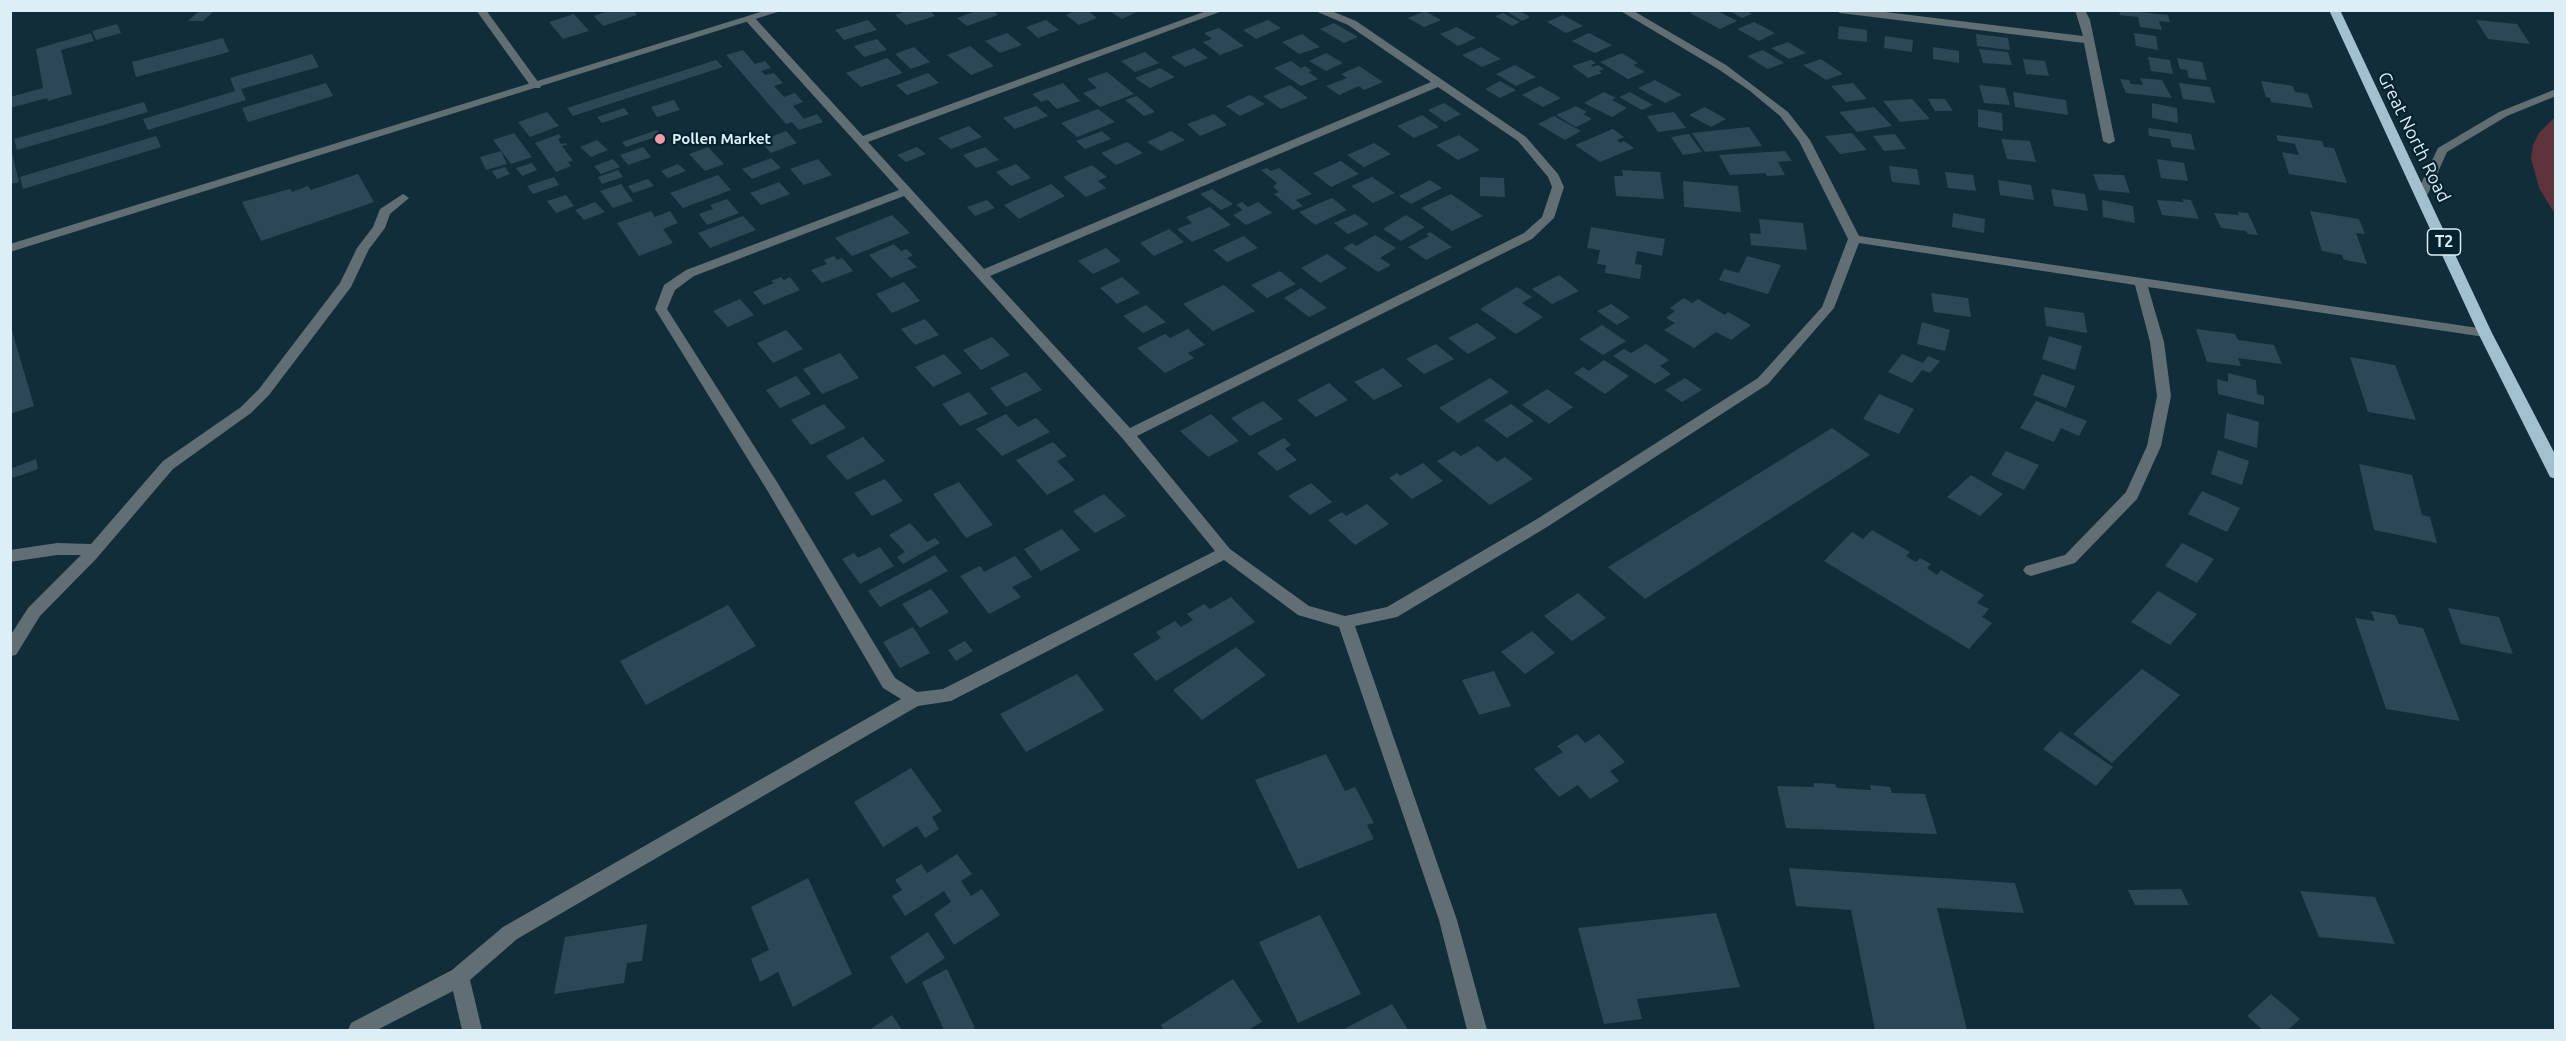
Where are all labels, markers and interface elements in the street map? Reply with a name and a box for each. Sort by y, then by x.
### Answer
street label: Great North Road [2373,68,2455,206]
place label: Pollen Market [672,130,771,148]
marker: Pollen Market [653,132,667,146]
road number: T2 [2428,229,2460,255]

